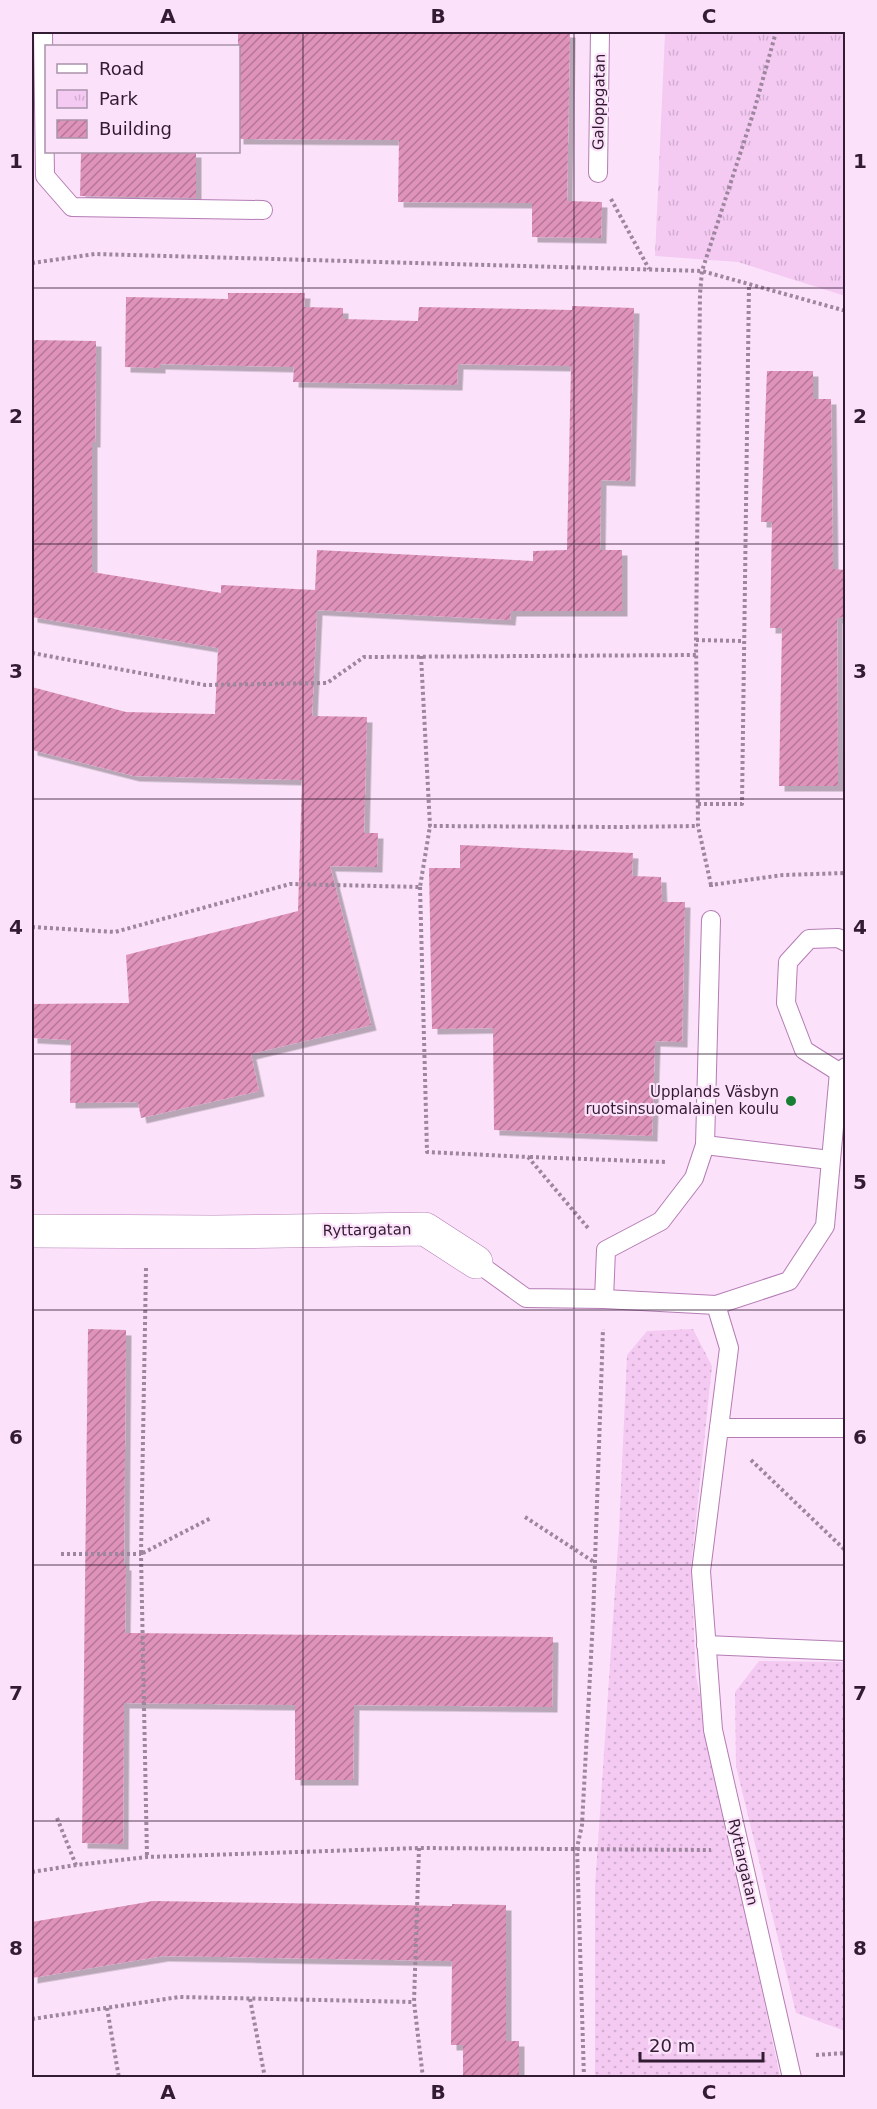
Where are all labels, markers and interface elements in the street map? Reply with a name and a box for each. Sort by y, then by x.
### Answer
text: A [160,4,176,28]
text: B [430,4,446,28]
text: C [702,4,716,28]
legend [45,45,240,153]
street label: Galoppgatan [589,54,609,150]
text: Road [99,58,144,79]
text: Park [99,88,138,109]
text: Building [99,118,172,139]
text: 1 [9,149,23,173]
text: 1 [853,149,867,173]
text: 2 [9,404,23,428]
text: 2 [853,404,867,428]
text: 3 [9,659,23,683]
text: 3 [853,659,867,683]
text: 4 [9,915,23,939]
text: 4 [853,915,867,939]
place label: Upplands Väsbyn ruotsinsuomalainen koulu [585,1083,779,1118]
marker: Upplands Väsbyn ruotsinsuomalainen koulu [784,1094,798,1108]
text: 5 [9,1170,23,1194]
text: 5 [853,1170,867,1194]
street label: Ryttargatan [323,1220,411,1240]
text: 6 [9,1425,23,1449]
text: 6 [853,1425,867,1449]
text: 7 [9,1681,23,1705]
text: 7 [853,1681,867,1705]
street label: Ryttargatan [724,1817,762,1907]
text: 8 [9,1936,23,1960]
text: 8 [853,1936,867,1960]
scale bar [640,2025,763,2063]
text: 20 m [649,2035,695,2056]
text: A [160,2080,176,2104]
text: B [430,2080,446,2104]
text: C [702,2080,716,2104]

